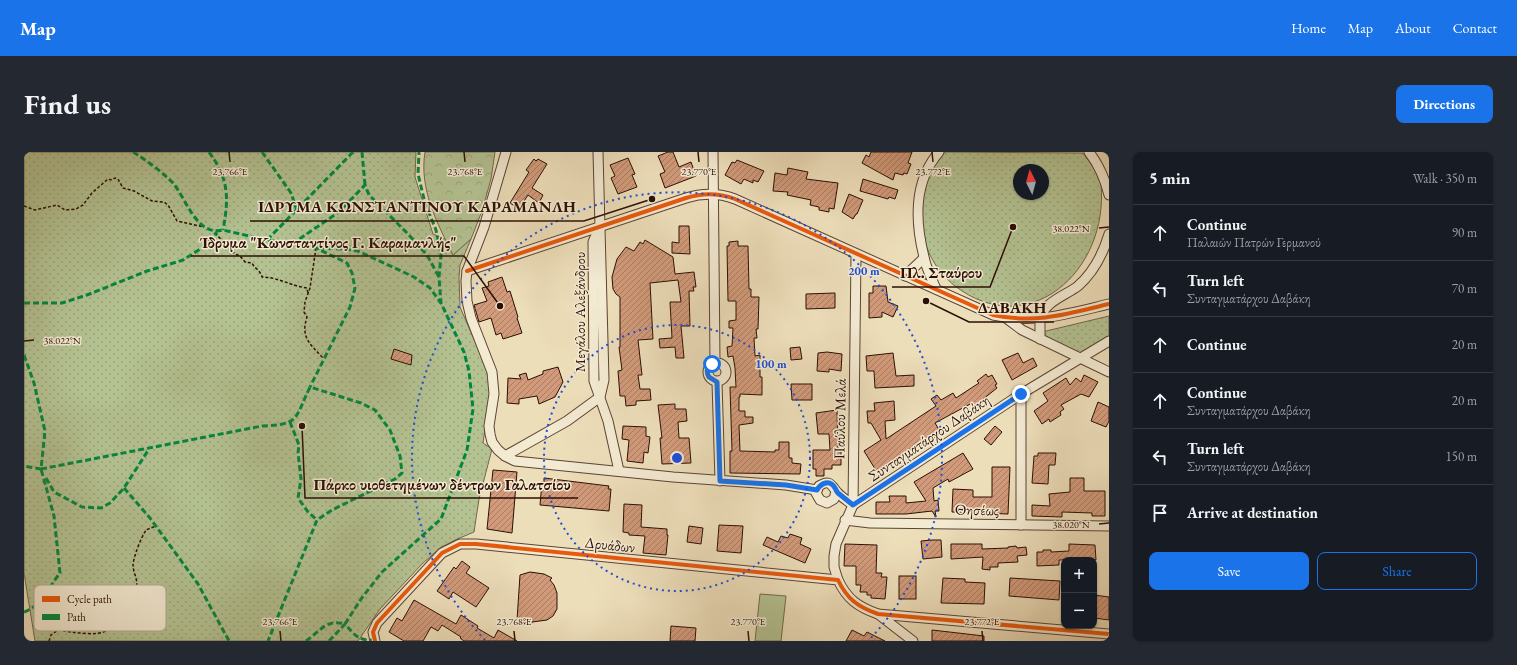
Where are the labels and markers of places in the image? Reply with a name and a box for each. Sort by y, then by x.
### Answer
callout: ΙΔΡΥΜΑ ΚΩΝΣΤΑΝΤΙΝΟΥ ΚΑΡΑΜΑΝΛΗ [250,193,584,221]
callout: Ίδρυμα "Κωνσταντίνος Γ. Καραμανλής" [191,228,464,256]
callout: Πλ. Σταύρου [892,259,990,287]
callout: ΔΑΒΑΚΗ [969,294,1054,322]
centre of rings [670,451,684,465]
callout: Πάρκο υιοθετημένων δέντρων Γαλατσίου [305,470,578,498]

